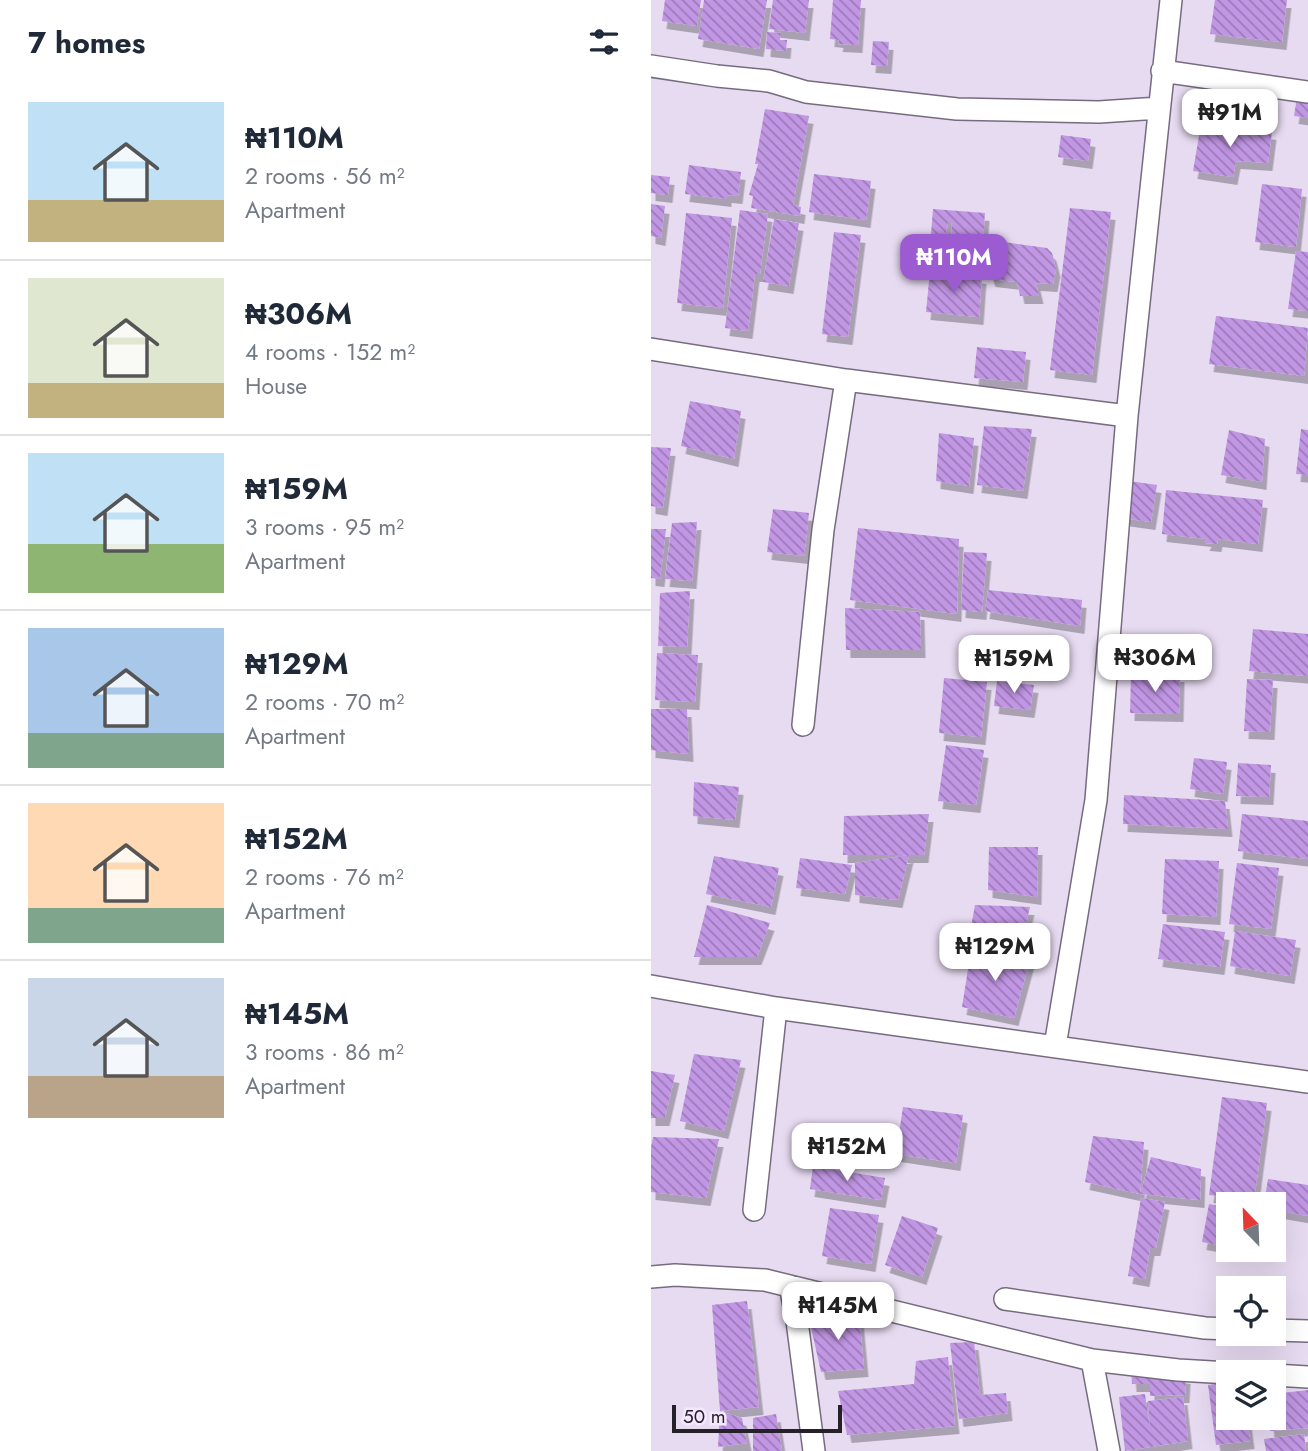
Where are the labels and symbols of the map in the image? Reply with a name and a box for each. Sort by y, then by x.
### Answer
pin: ₦91M [1189,90,1271,149]
pin: ₦110M [905,234,1003,294]
pin: ₦306M [1106,634,1204,694]
pin: ₦159M [965,636,1063,695]
pin: ₦129M [946,923,1044,983]
pin: ₦152M [798,1124,896,1183]
north arrow [1216,1192,1286,1262]
pin: ₦145M [789,1282,887,1342]
scale bar [672,1402,842,1434]

